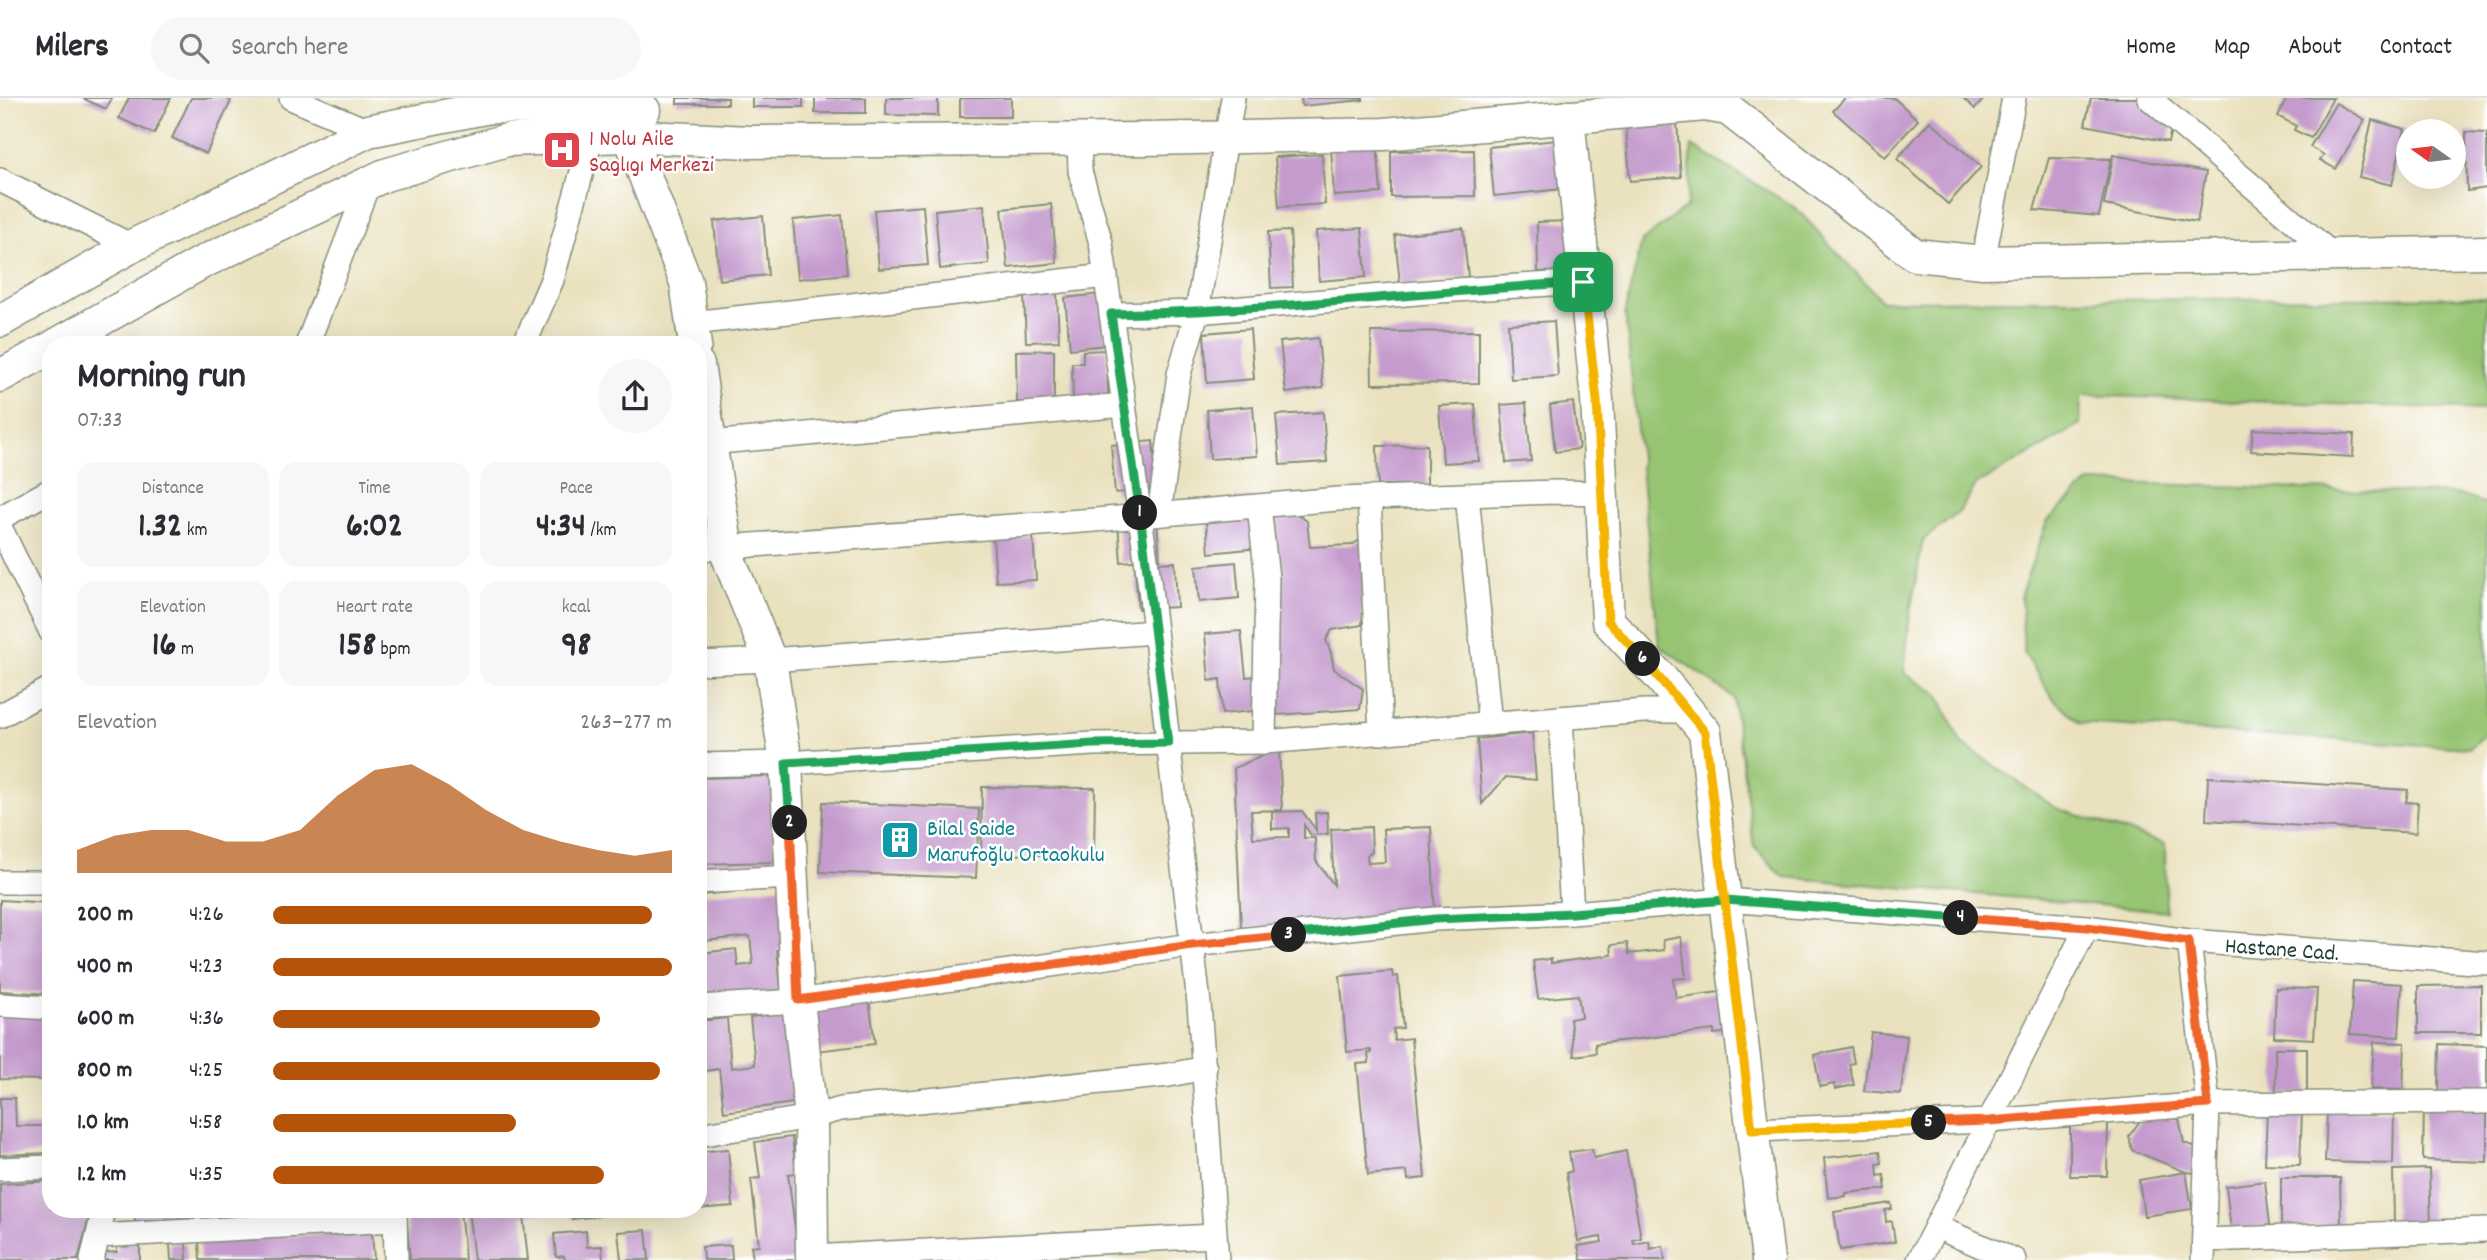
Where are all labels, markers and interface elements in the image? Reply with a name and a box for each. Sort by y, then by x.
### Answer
search box [151,17,641,80]
text: Milers [35,25,109,72]
icon: search [175,29,213,67]
text: Search here [231,30,348,67]
text: Home [2126,31,2176,65]
text: Map [2214,31,2250,65]
text: About [2288,31,2342,65]
text: Contact [2380,31,2452,65]
north arrow [2396,119,2466,189]
map controls [2396,119,2466,189]
place label: 1 Nolu Aile Saglıgı Merkezi [589,124,714,183]
hospital icon: 1 Nolu Aile Saglıgı Merkezi [541,129,583,171]
pin [1553,252,1613,312]
icon: arrive [1564,263,1602,301]
text: Morning run [77,351,246,406]
button: share [598,359,672,433]
text: 07:33 [77,405,123,438]
text: Distance [142,476,204,503]
text: Time [358,476,391,503]
text: Pace [559,476,593,503]
pin: 1 [1122,496,1158,530]
text: 1 [1137,499,1142,526]
text: 1.32 [138,503,182,553]
text: 6:02 [346,503,403,553]
text: 4:34 [536,503,586,553]
text: km [182,518,208,545]
text: /km [586,518,617,545]
text: Elevation [140,595,206,622]
text: Heart rate [336,595,413,622]
text: kcal [562,595,591,622]
text: 16 [152,622,177,672]
text: 158 [338,622,376,672]
text: 98 [561,622,591,672]
text: m [177,637,194,664]
text: bpm [376,637,411,664]
pin: 6 [1626,642,1660,676]
text: 6 [1638,645,1647,672]
text: Elevation [77,707,157,740]
text: 263–277 m [580,707,672,740]
pin: 2 [772,806,808,840]
text: 2 [785,809,794,836]
place label: Bilal Saide Marufoğlu Ortaokulu [927,814,1105,873]
building icon: Bilal Saide Marufoğlu Ortaokulu [879,819,921,861]
text: 200 m [77,899,133,932]
text: 4:26 [189,899,224,932]
pin: 4 [1944,900,1979,936]
text: 4 [1957,904,1964,931]
pin: 3 [1272,918,1306,952]
text: 3 [1284,921,1293,948]
street label: Hastane Cad. [2224,931,2340,972]
text: 400 m [77,951,133,984]
text: 4:23 [189,951,223,984]
text: 600 m [77,1003,134,1036]
text: 4:36 [189,1003,224,1036]
text: 800 m [77,1055,132,1088]
text: 4:25 [189,1055,223,1088]
pin: 5 [1912,1105,1946,1140]
text: 1.0 km [77,1107,129,1140]
text: 4:58 [189,1107,222,1140]
text: 5 [1924,1109,1933,1136]
text: 1.2 km [77,1159,126,1192]
text: 4:35 [189,1159,223,1192]

